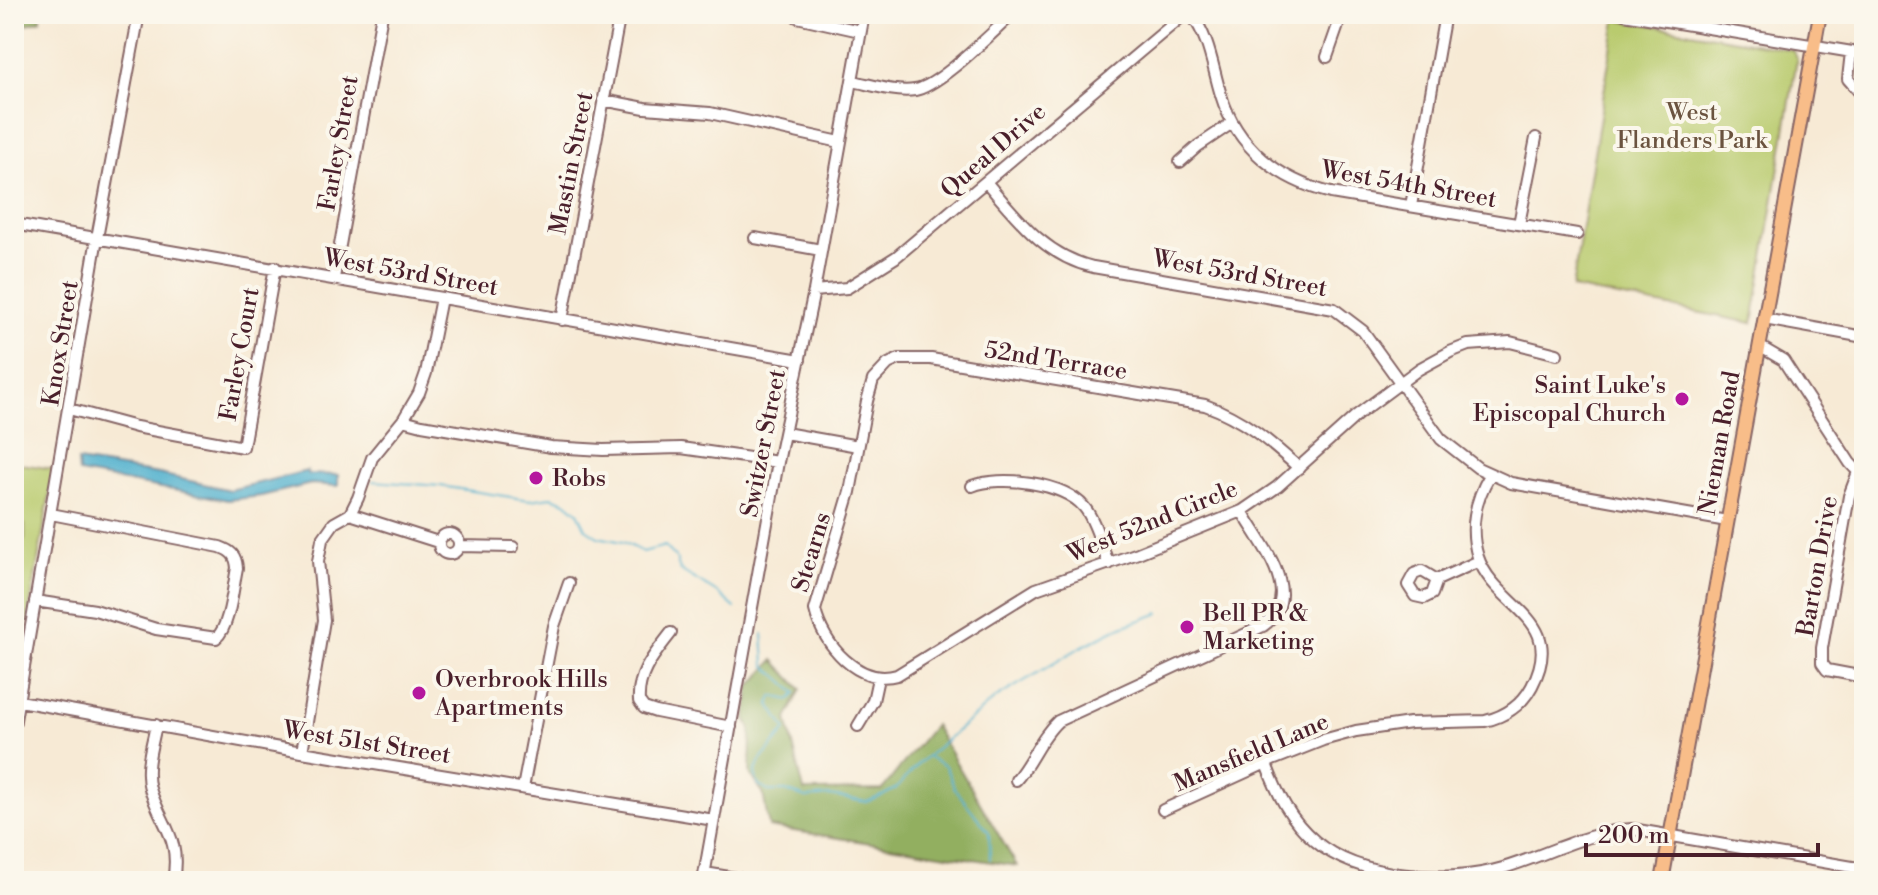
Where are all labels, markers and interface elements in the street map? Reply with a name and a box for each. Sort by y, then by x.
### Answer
street label: Farley Street [312,72,366,213]
street label: Mastin Street [543,89,601,237]
street label: Queal Drive [935,97,1053,205]
park label: West Flanders Park [1617,98,1769,156]
street label: West 54th Street [1318,155,1499,215]
street label: West 53rd Street [320,243,501,303]
street label: West 53rd Street [1149,244,1330,304]
street label: Knox Street [36,278,86,408]
street label: Farley Court [213,284,267,423]
street label: 52nd Terrace [982,335,1129,387]
street label: Switzer Street [735,366,793,520]
street label: Nieman Road [1693,368,1747,518]
place label: Saint Luke's Episcopal Church [1473,371,1666,429]
marker: Saint Luke's Episcopal Church [1673,390,1691,408]
place label: Robs [552,464,606,494]
marker: Robs [527,469,545,487]
street label: West 52nd Circle [1061,474,1242,570]
street label: Barton Drive [1791,494,1845,640]
street label: Stearns [786,509,838,596]
place label: Bell PR & Marketing [1202,599,1315,657]
marker: Bell PR & Marketing [1178,618,1196,636]
place label: Overbrook Hills Apartments [434,665,608,723]
marker: Overbrook Hills Apartments [410,684,428,702]
street label: Mansfield Lane [1170,707,1333,799]
street label: West 51st Street [280,715,453,771]
scale bar [1586,807,1818,857]
text: 200 m [1598,821,1669,851]

